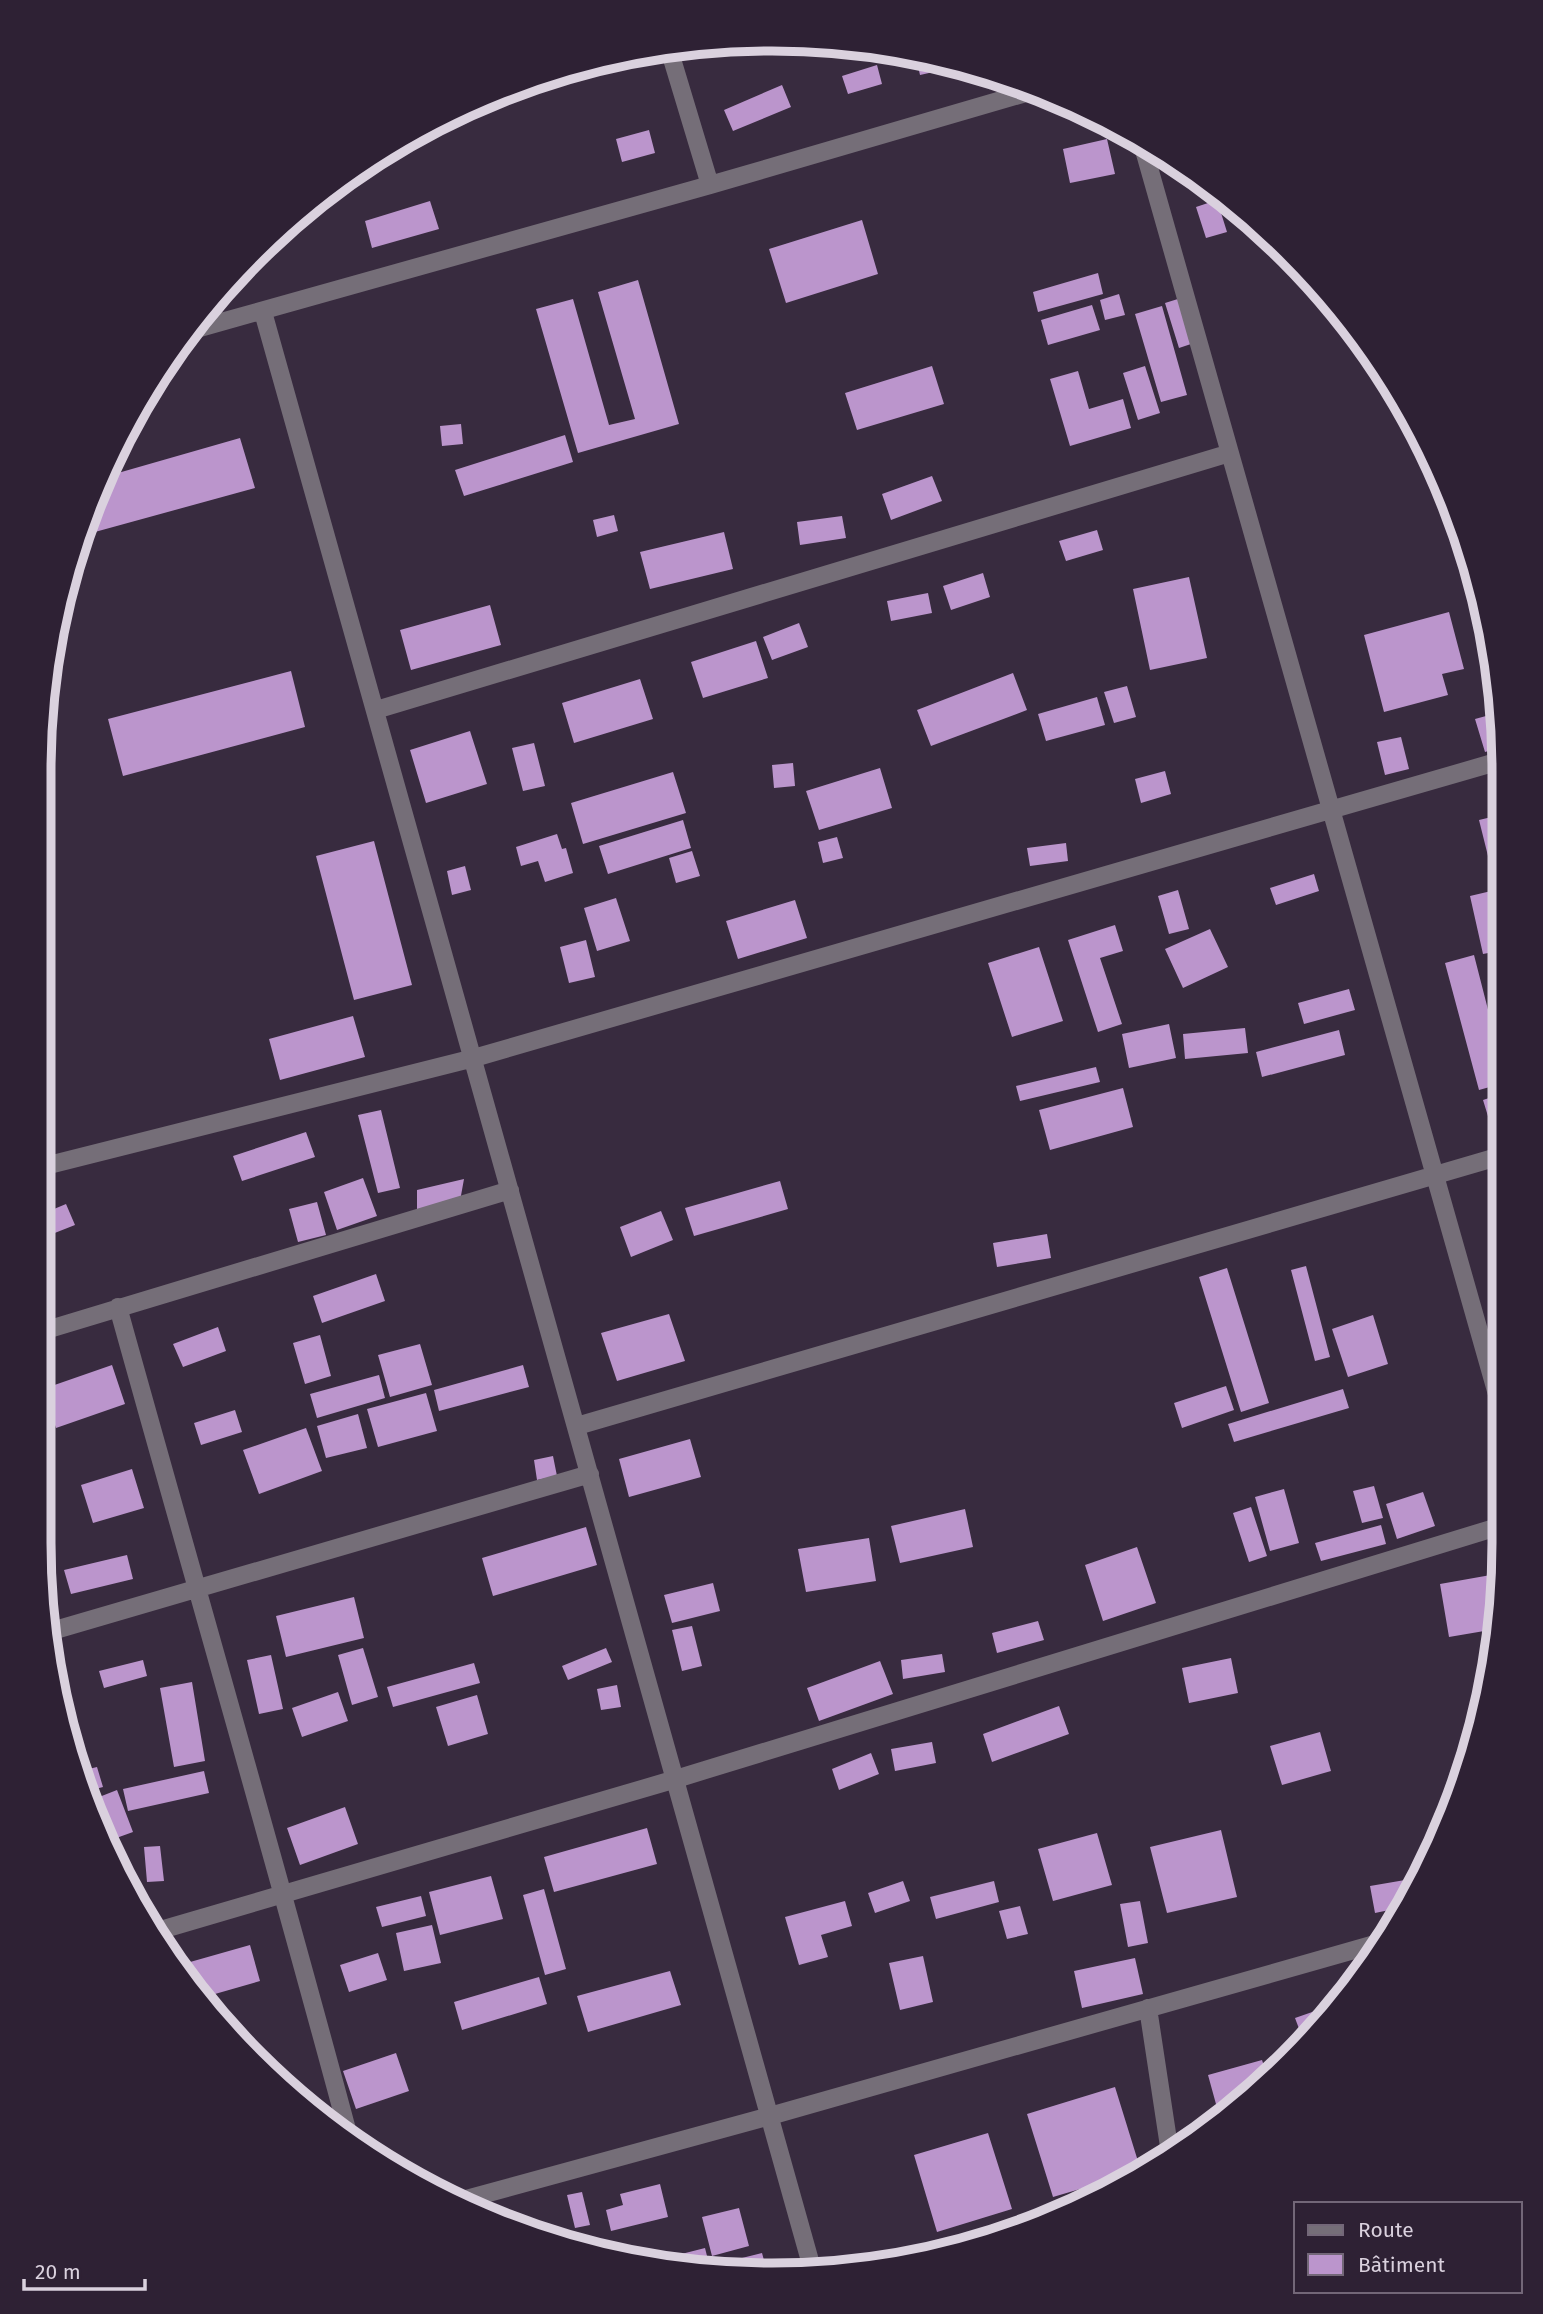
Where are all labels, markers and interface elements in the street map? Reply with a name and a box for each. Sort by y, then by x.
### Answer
legend [1294,2202,1522,2293]
text: Route [1358,2217,1414,2243]
scale bar [24,2248,145,2292]
text: Bâtiment [1358,2252,1445,2278]
text: 20 m [35,2259,81,2285]

